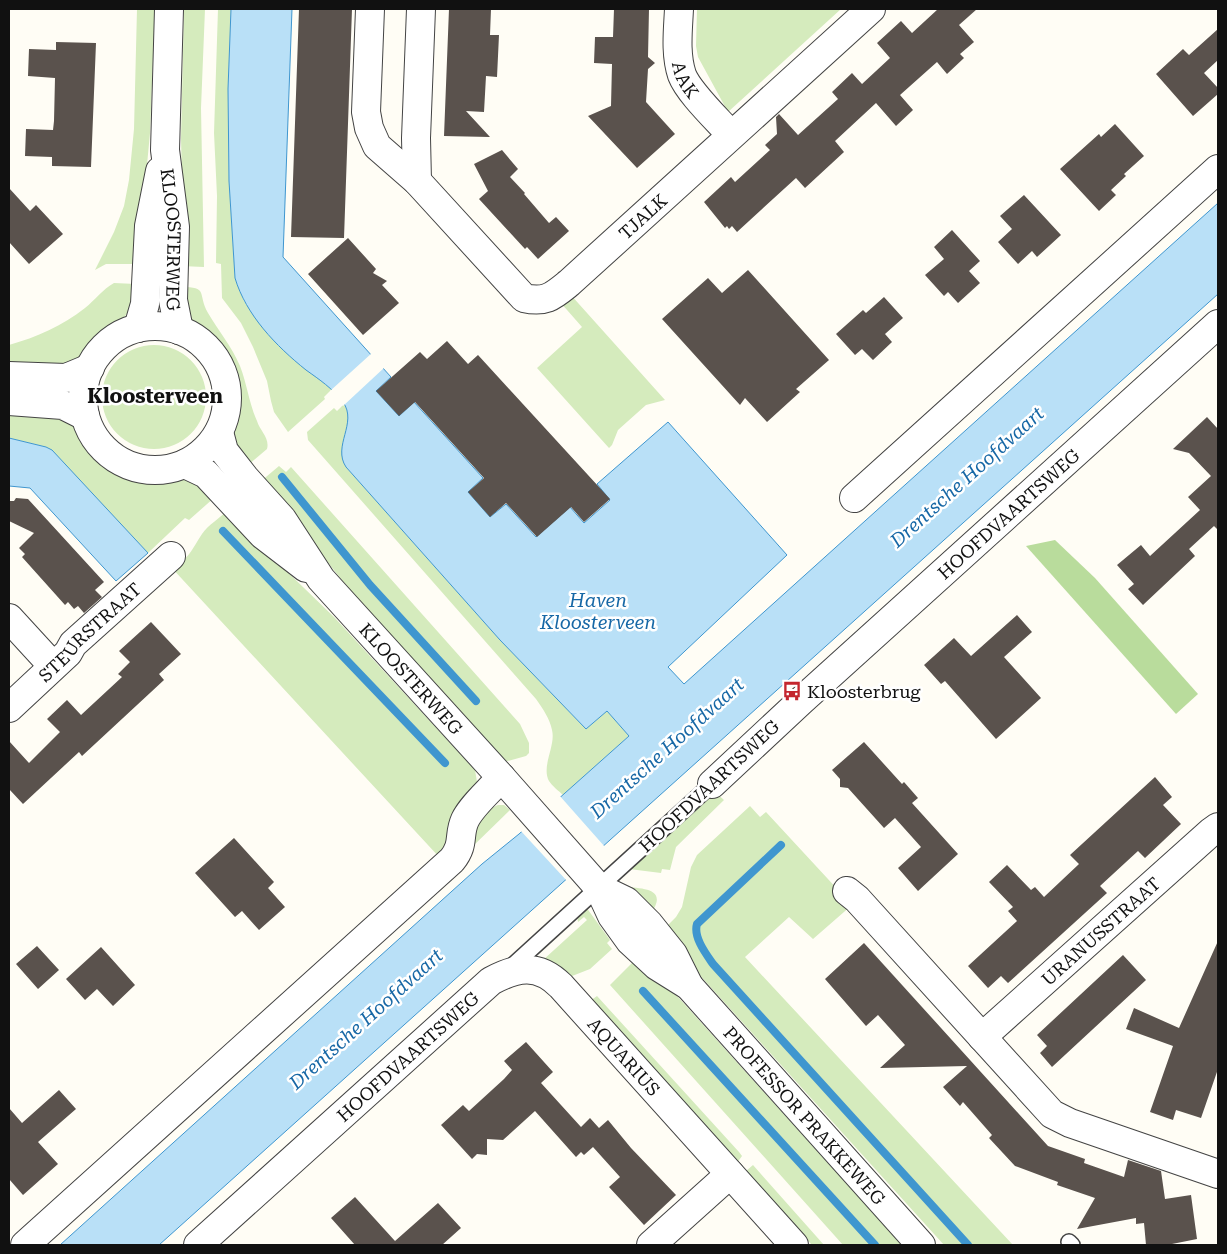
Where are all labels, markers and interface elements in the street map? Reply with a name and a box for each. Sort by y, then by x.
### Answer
street label: AAK [668,59,704,102]
street label: KLOOSTERWEG [157,167,186,313]
street label: TJALK [614,189,671,243]
district label: Kloosterveen [87,384,223,408]
water label: Drentsche Hoofdvaart [885,402,1049,553]
street label: HOOFDVAARTSWEG [933,444,1083,583]
street label: STEURSTRAAT [34,578,145,686]
water label: Haven Kloosterveen [539,589,656,634]
street label: KLOOSTERWEG [355,618,467,738]
water label: Drentsche Hoofdvaart [585,673,749,824]
bus stop icon: Kloosterbrug [781,680,803,702]
place label: Kloosterbrug [807,681,921,702]
street label: HOOFDVAARTSWEG [635,716,783,856]
street label: URANUSSTRAAT [1037,872,1164,990]
water label: Drentsche Hoofdvaart [284,944,448,1095]
street label: HOOFDVAARTSWEG [332,987,483,1126]
street label: AQUARIUS [584,1013,665,1100]
street label: PROFESSOR PRAKKEWEG [720,1022,890,1209]

